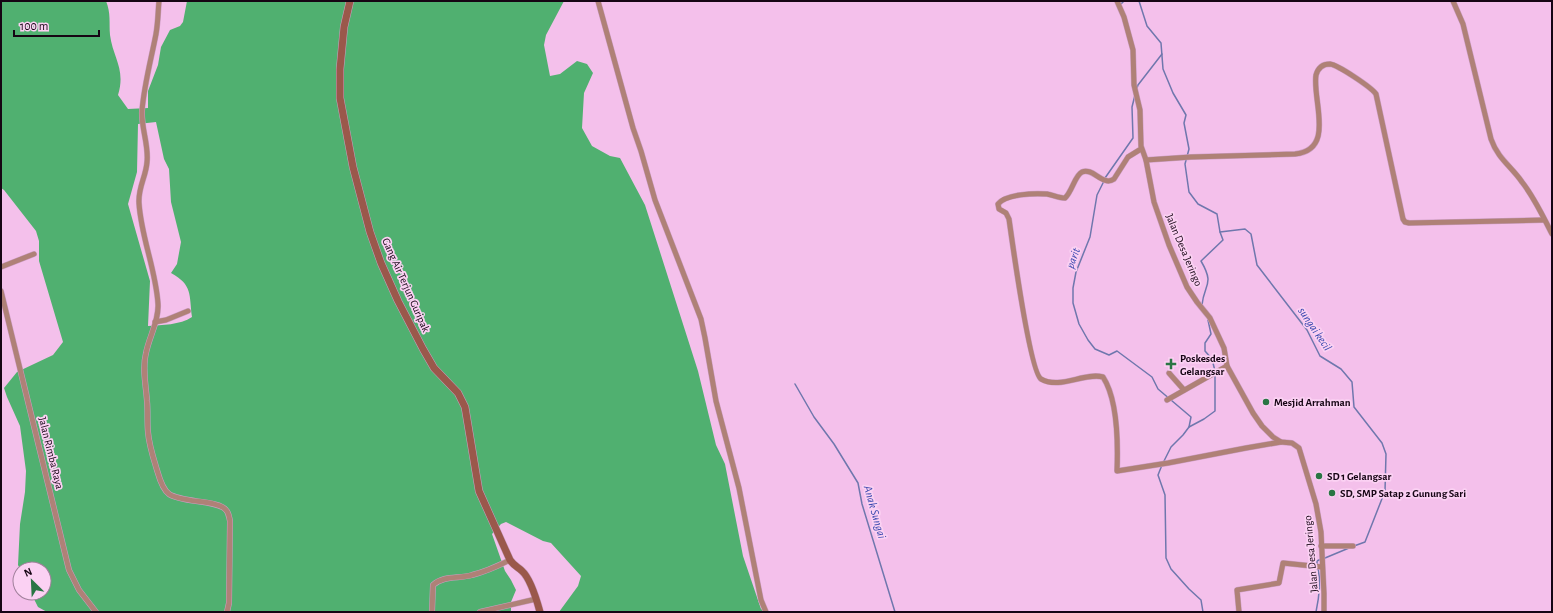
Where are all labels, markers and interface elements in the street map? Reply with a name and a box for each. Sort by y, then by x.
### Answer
scale bar [14,12,99,38]
text: 100 m [20,20,48,32]
street label: Jalan Desa Jeringo [1164,212,1204,288]
street label: Gang Air Terjun Guripak [380,236,432,334]
water label: parit [1064,246,1083,270]
water label: sungai kecil [1296,304,1334,353]
place label: Poskesdes Gelangsar [1180,353,1225,377]
marker: Poskesdes Gelangsar [1165,358,1177,370]
marker: Mesjid Arrahman [1261,397,1271,407]
place label: Mesjid Arrahman [1274,397,1351,408]
street label: Jalan Rimba Raya [37,416,65,490]
marker: SD 1 Gelangsar [1314,471,1324,481]
place label: SD 1 Gelangsar [1327,471,1391,482]
water label: Anak Sungai [861,483,888,540]
marker: SD, SMP Satap 2 Gunung Sari [1327,488,1337,498]
place label: SD, SMP Satap 2 Gunung Sari [1340,488,1466,499]
street label: Jalan Desa Jeringo [1302,515,1320,593]
north arrow [12,561,52,601]
text: N [22,566,34,579]

